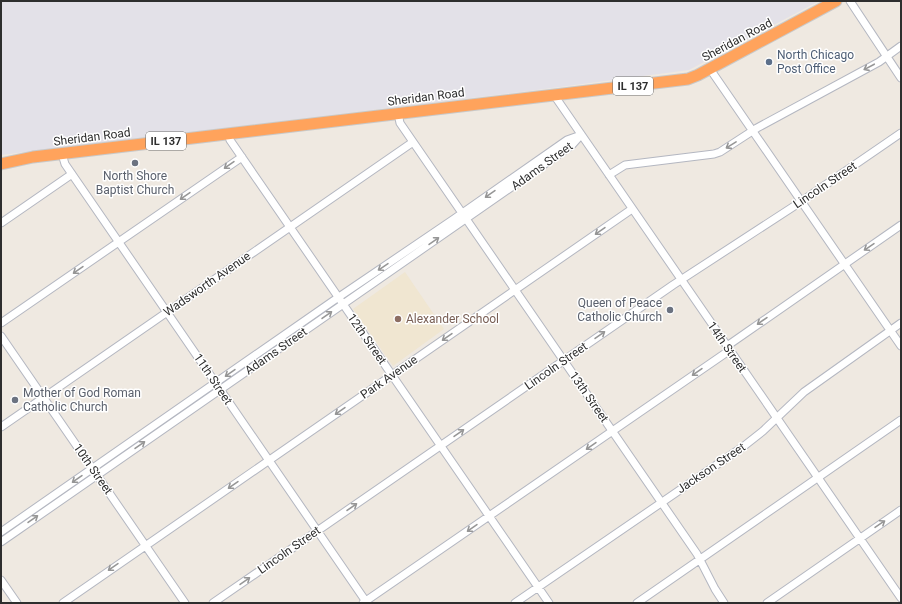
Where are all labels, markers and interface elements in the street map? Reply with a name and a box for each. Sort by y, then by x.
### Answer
street label: Sheridan Road [699,16,775,64]
place label: North Chicago Post Office [777,48,854,76]
marker: North Chicago Post Office [764,57,774,67]
one-way arrow [863,64,875,72]
road number: IL 137 [613,77,653,95]
street label: Sheridan Road [387,85,465,109]
street label: Sheridan Road [53,125,131,149]
road number: IL 137 [146,132,186,150]
street label: Adams Street [509,139,575,193]
one-way arrow [726,141,737,149]
marker: North Shore Baptist Church [130,158,140,168]
street label: Lincoln Street [791,159,859,211]
one-way arrow [224,161,235,169]
place label: North Shore Baptist Church [96,169,174,197]
one-way arrow [485,190,496,198]
one-way arrow [179,192,190,200]
one-way arrow [595,227,606,235]
one-way arrow [428,237,439,245]
one-way arrow [864,243,875,251]
street label: Wadsworth Avenue [161,249,253,319]
one-way arrow [378,263,389,271]
one-way arrow [72,266,83,274]
place label: Queen of Peace Catholic Church [577,296,662,324]
marker: Queen of Peace Catholic Church [665,305,675,315]
one-way arrow [321,311,332,319]
street label: 12th Street [344,311,390,367]
place label: Alexander School [406,312,499,326]
marker: Alexander School [393,314,403,324]
one-way arrow [756,317,767,325]
street label: 14th Street [704,319,750,375]
street label: Adams Street [242,324,310,378]
one-way arrow [595,331,606,339]
one-way arrow [442,333,453,341]
street label: Lincoln Street [522,339,590,393]
street label: 11th Street [191,351,235,407]
street label: Park Avenue [358,352,420,402]
one-way arrow [692,368,703,376]
one-way arrow [224,369,235,377]
street label: 13th Street [566,369,612,425]
place label: Mother of God Roman Catholic Church [23,386,141,414]
marker: Mother of God Roman Catholic Church [10,395,20,405]
one-way arrow [335,407,346,415]
one-way arrow [453,429,464,437]
street label: Jackson Street [674,440,748,496]
street label: 10th Street [70,441,116,497]
one-way arrow [134,441,145,449]
one-way arrow [585,442,596,450]
one-way arrow [72,475,83,483]
one-way arrow [228,481,239,489]
one-way arrow [346,503,357,511]
one-way arrow [27,515,38,523]
one-way arrow [875,520,886,528]
street label: Lincoln Street [255,523,323,577]
one-way arrow [467,524,478,532]
one-way arrow [108,563,119,571]
one-way arrow [239,577,250,585]

